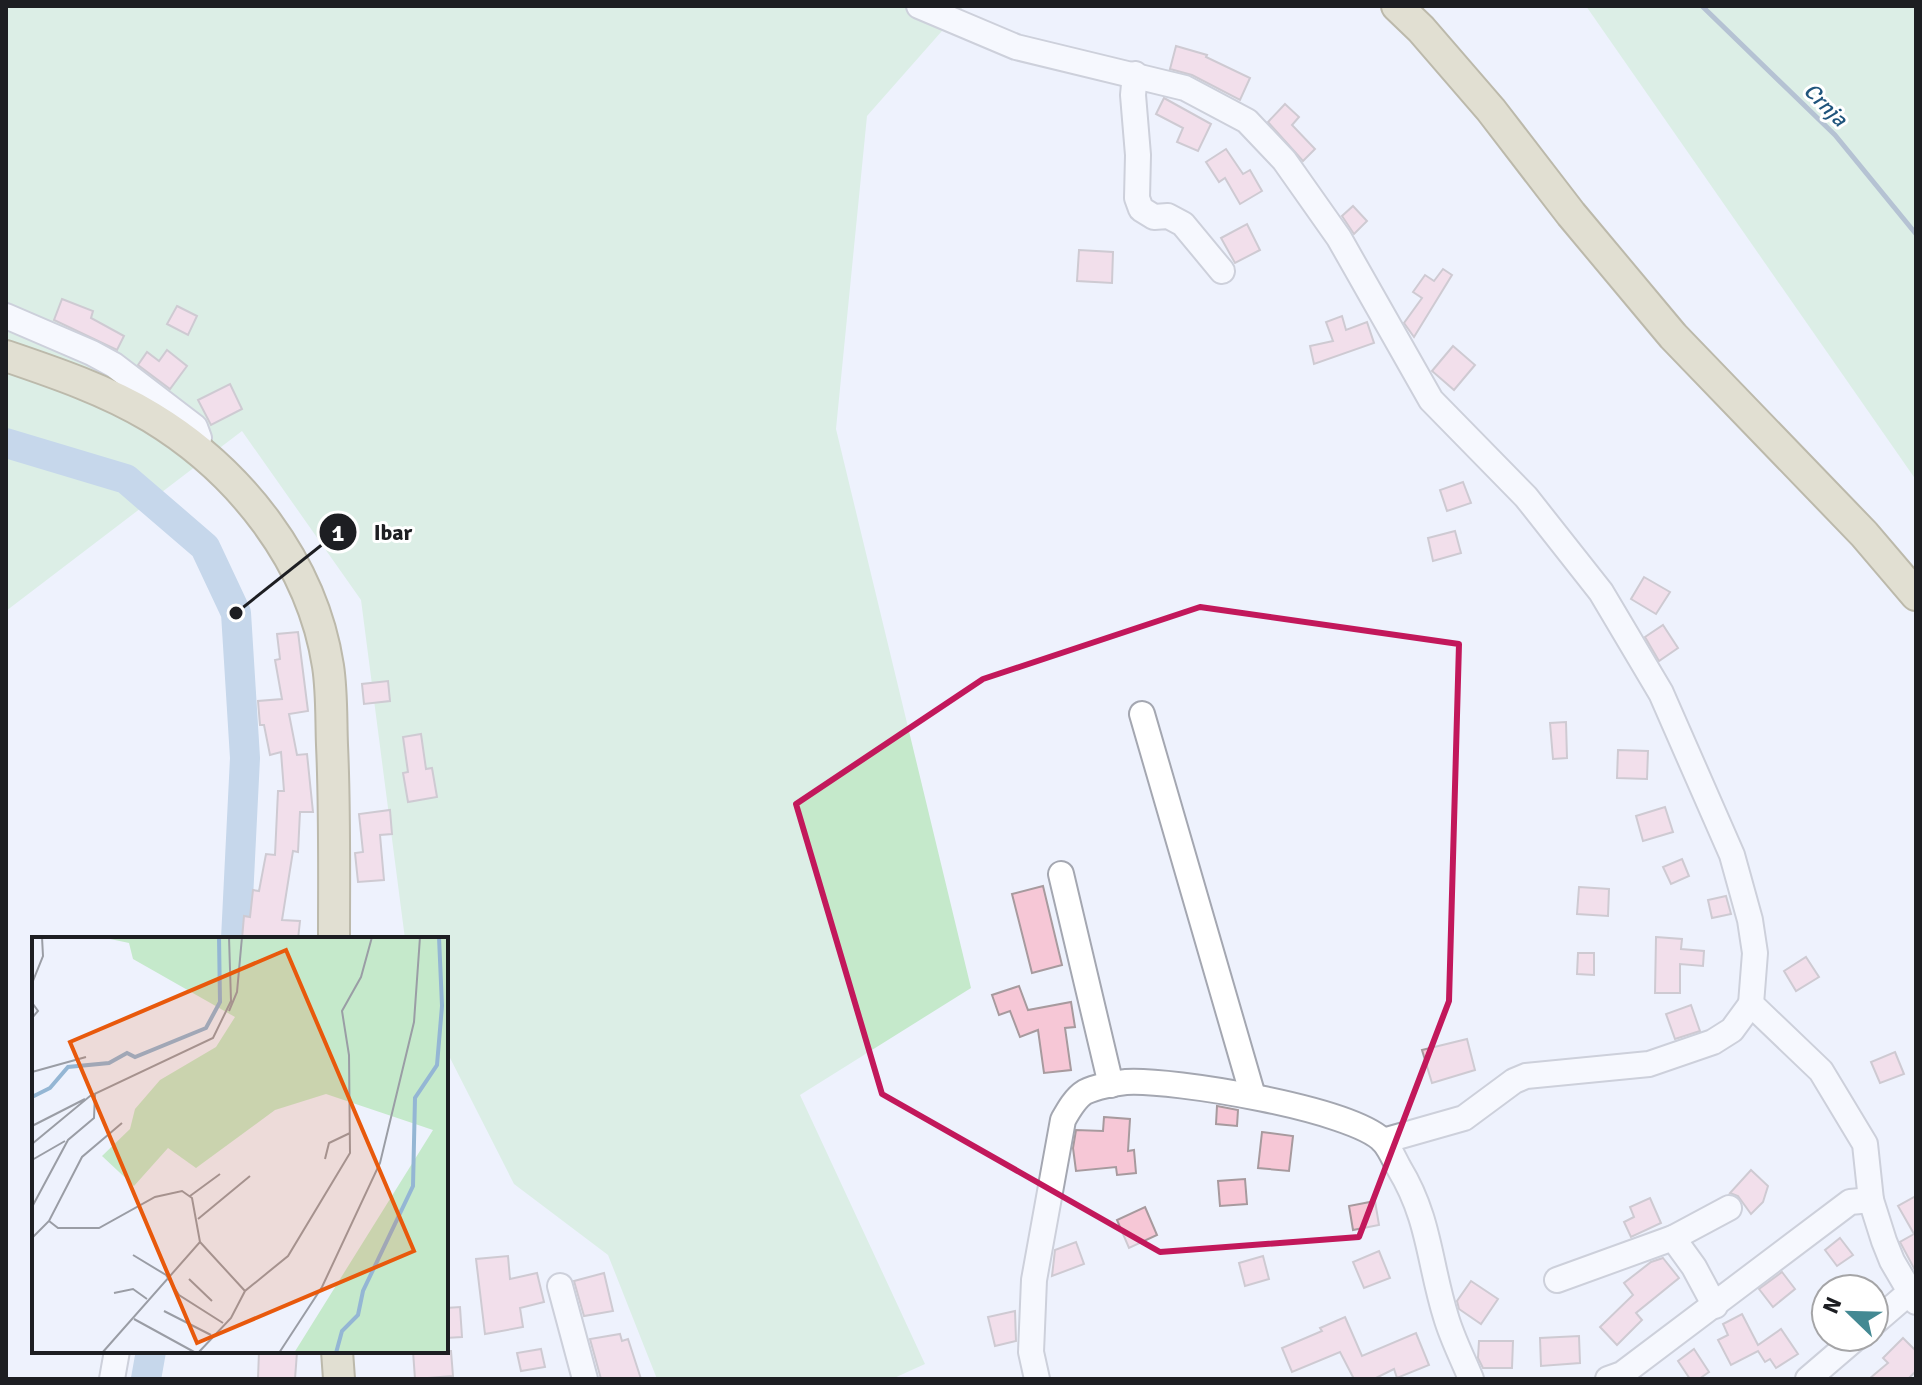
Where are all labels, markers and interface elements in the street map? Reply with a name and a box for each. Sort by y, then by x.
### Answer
water label: Crnja [1798,77,1854,132]
callout: Ibar [318,509,428,555]
text: 1 [332,518,345,548]
text: Ibar [374,519,413,546]
inset map [32,937,448,1353]
north arrow [1810,1273,1890,1353]
text: N [1817,1293,1847,1318]

